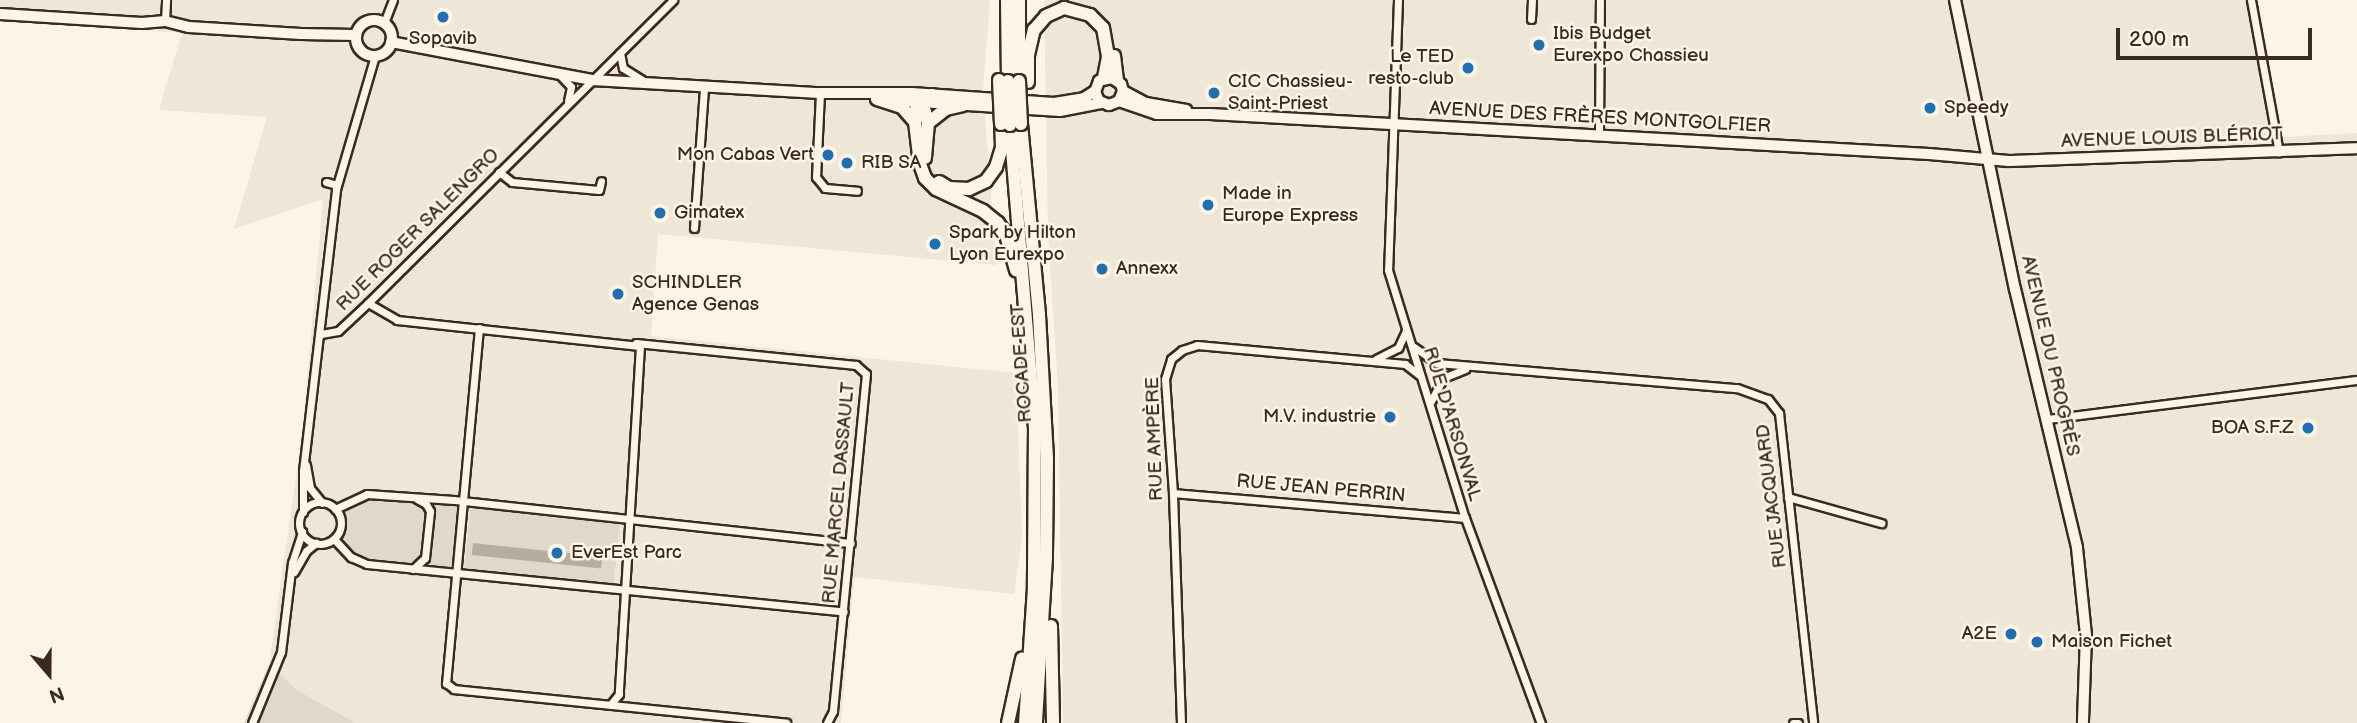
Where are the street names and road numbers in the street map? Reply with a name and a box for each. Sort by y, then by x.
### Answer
street label: AVENUE DES FRÈRES MONTGOLFIER [1429,98,1771,138]
street label: AVENUE LOUIS BLÉRIOT [2061,123,2283,153]
street label: RUE ROGER SALENGRO [332,144,504,316]
street label: AVENUE DU PROGRÈS [2016,253,2084,459]
street label: ROCADE EST [1006,303,1038,423]
street label: RUE D'ARSONVAL [1418,344,1486,504]
street label: RUE AMPÈRE [1141,377,1169,501]
street label: RUE MARCEL DASSAULT [818,381,860,605]
street label: RUE JACQUARD [1752,422,1792,570]
street label: RUE JEAN PERRIN [1235,470,1407,508]

